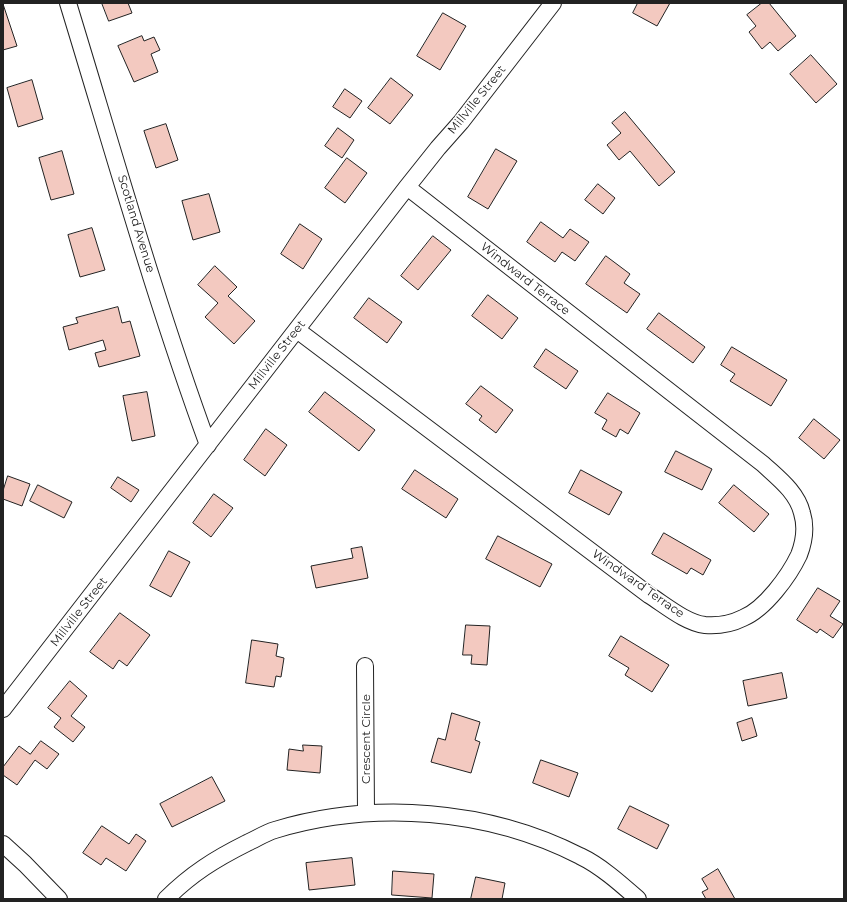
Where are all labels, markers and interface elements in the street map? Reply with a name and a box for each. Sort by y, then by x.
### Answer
street label: Millville Street [445,63,509,137]
street label: Scotland Avenue [114,173,158,275]
street label: Windward Terrace [477,240,573,318]
street label: Millville Street [245,317,309,393]
street label: Windward Terrace [589,547,687,621]
street label: Millville Street [47,574,111,650]
street label: Crescent Circle [359,694,373,784]

